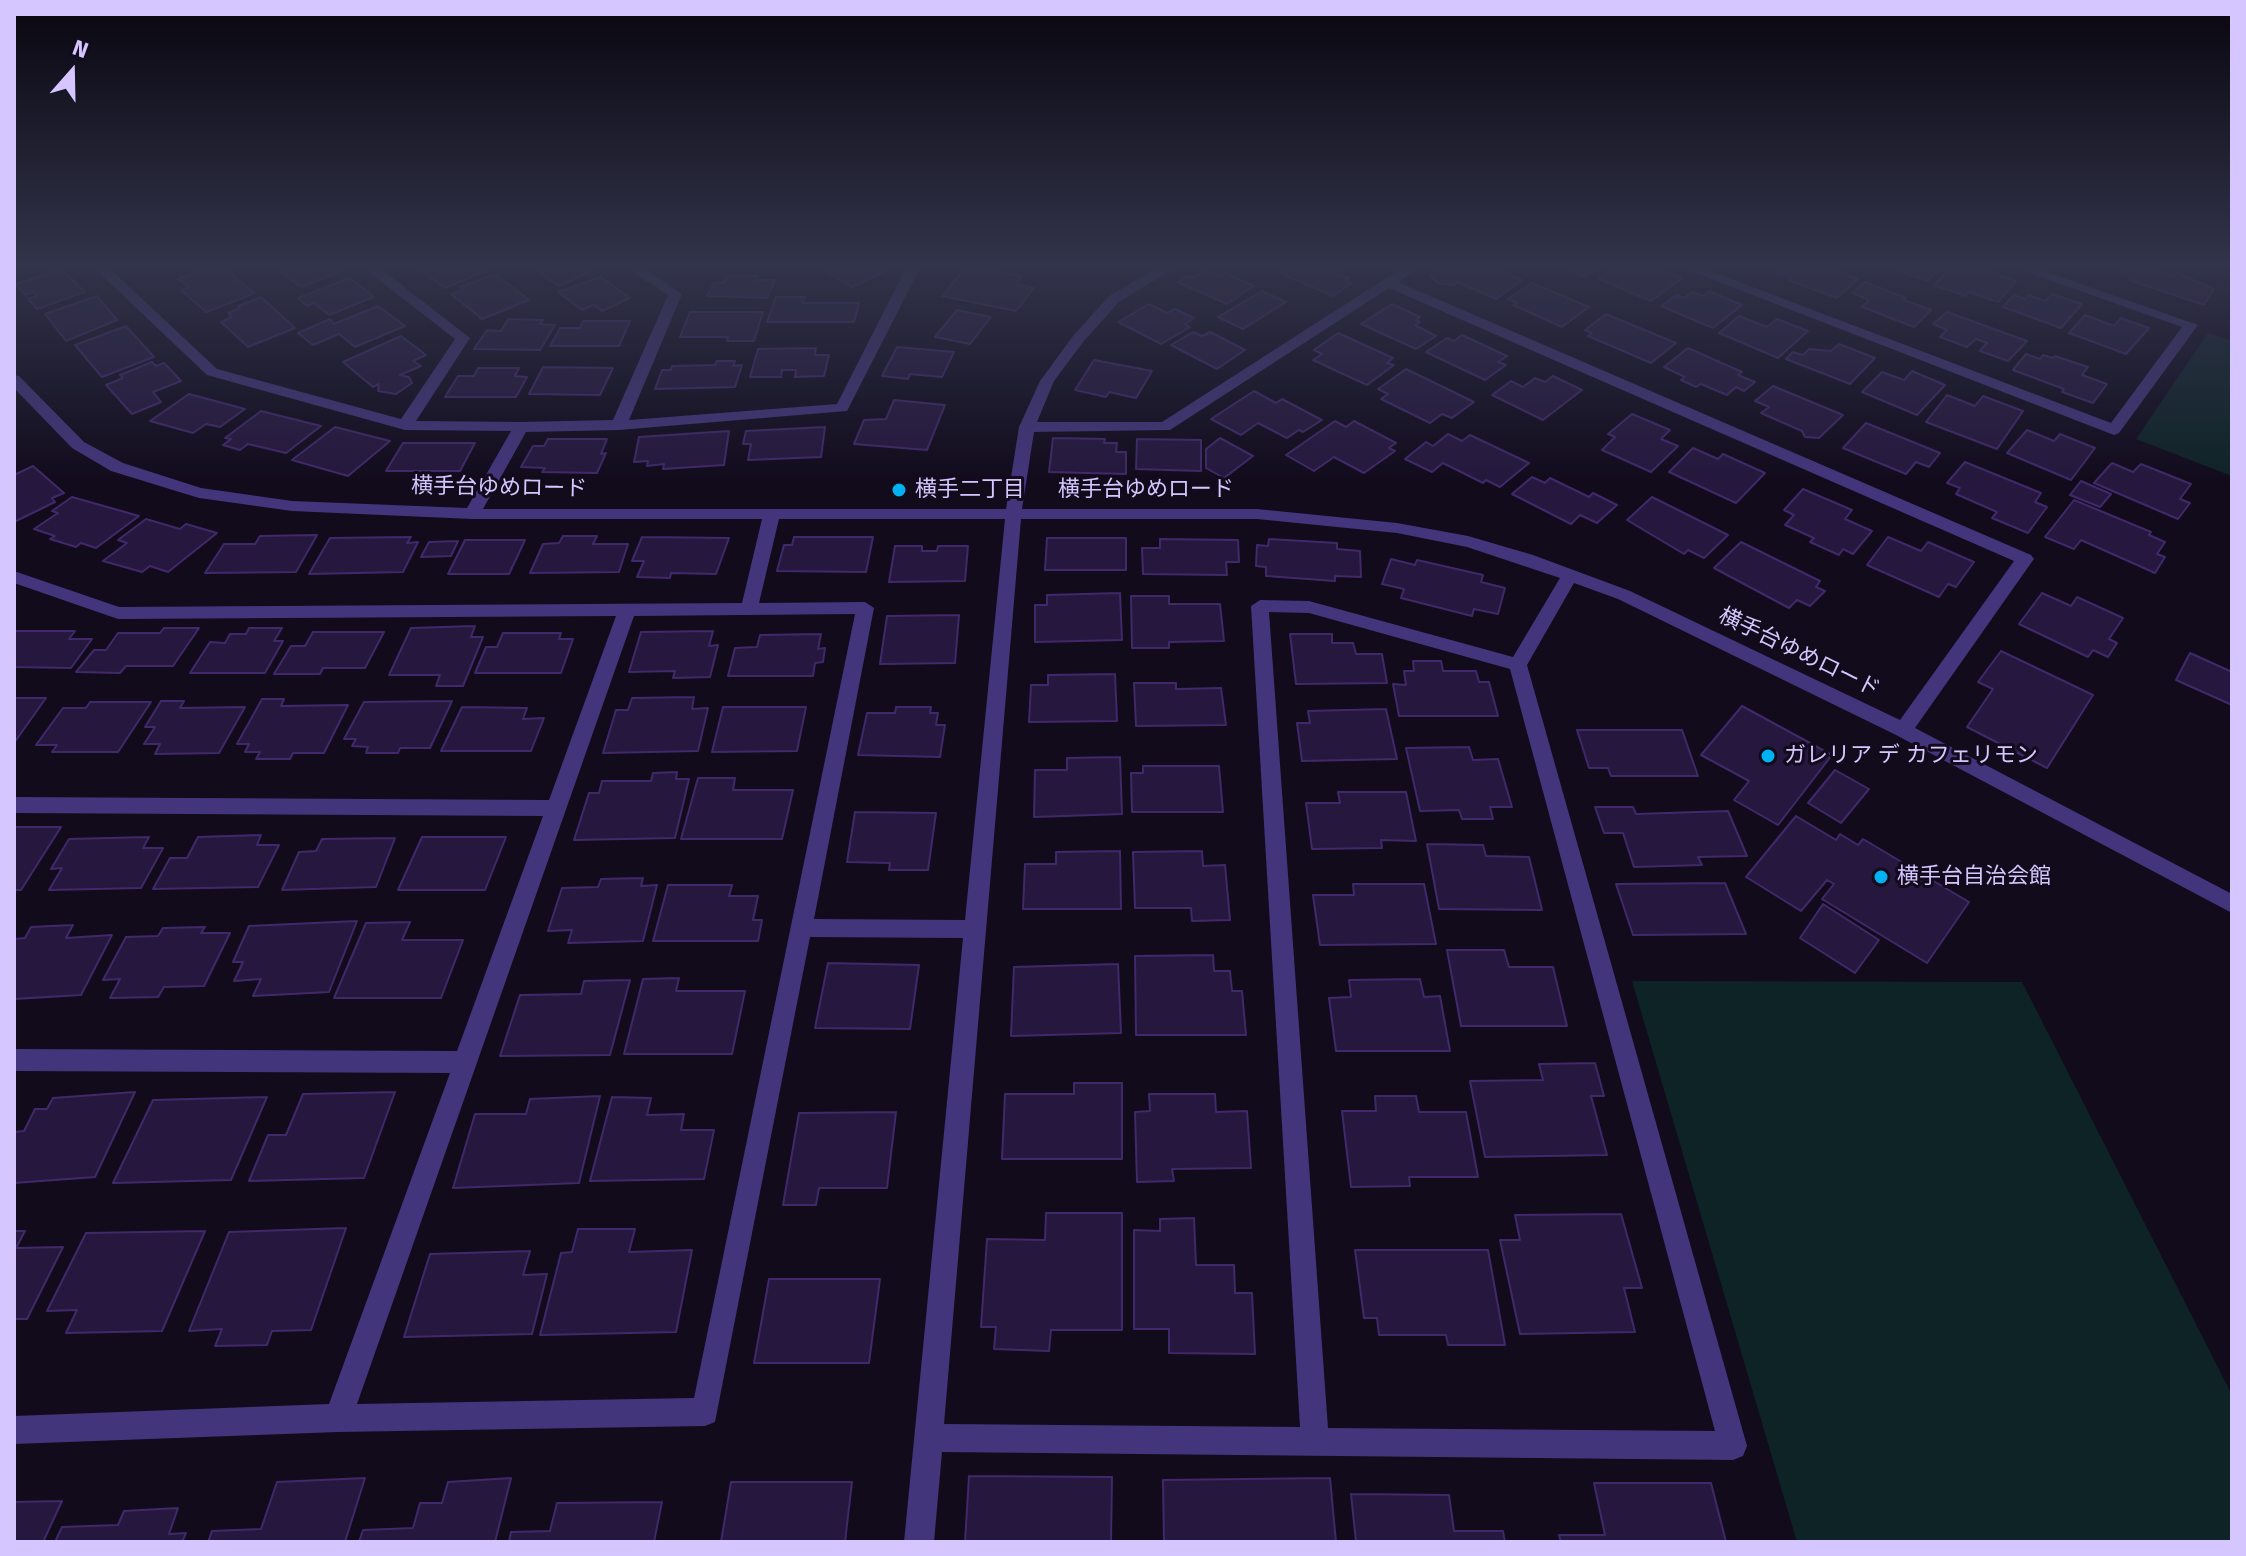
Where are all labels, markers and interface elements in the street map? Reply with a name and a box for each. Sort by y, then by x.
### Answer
north arrow [32,32,112,112]
text: N [69,34,92,64]
street label: 横手台ゆめロード [411,473,587,503]
place label: 横手二丁目 [915,477,1025,503]
street label: 横手台ゆめロード [1058,477,1234,503]
marker: 横手二丁目 [890,481,908,499]
street label: 横手台ゆめロード [1714,603,1884,703]
place label: ガレリア デ カフェリモン [1784,743,2038,769]
marker: ガレリア デ カフェリモン [1759,747,1777,765]
place label: 横手台自治会館 [1897,864,2051,890]
marker: 横手台自治会館 [1872,868,1890,886]

